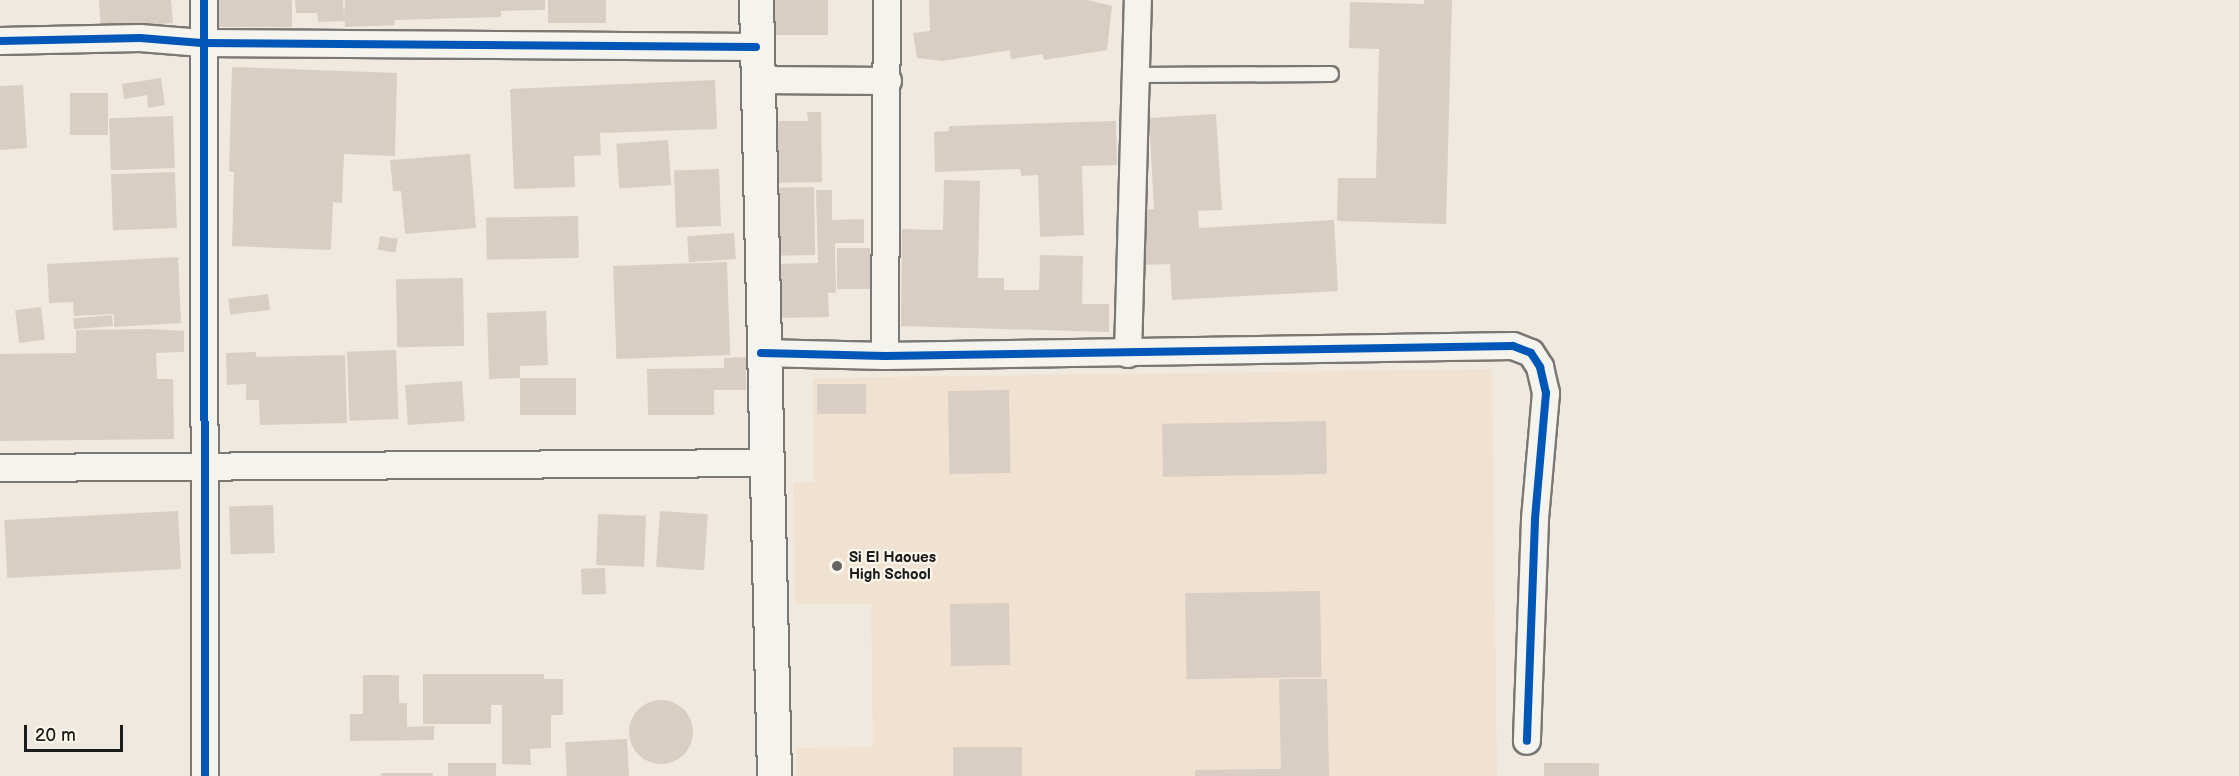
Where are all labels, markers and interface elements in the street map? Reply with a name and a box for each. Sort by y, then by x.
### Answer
place label: Si El Haoues High School [849,548,936,583]
marker: Si El Haoues High School [830,559,844,573]
scale bar [27,713,126,751]
text: 20 m [35,725,76,746]

